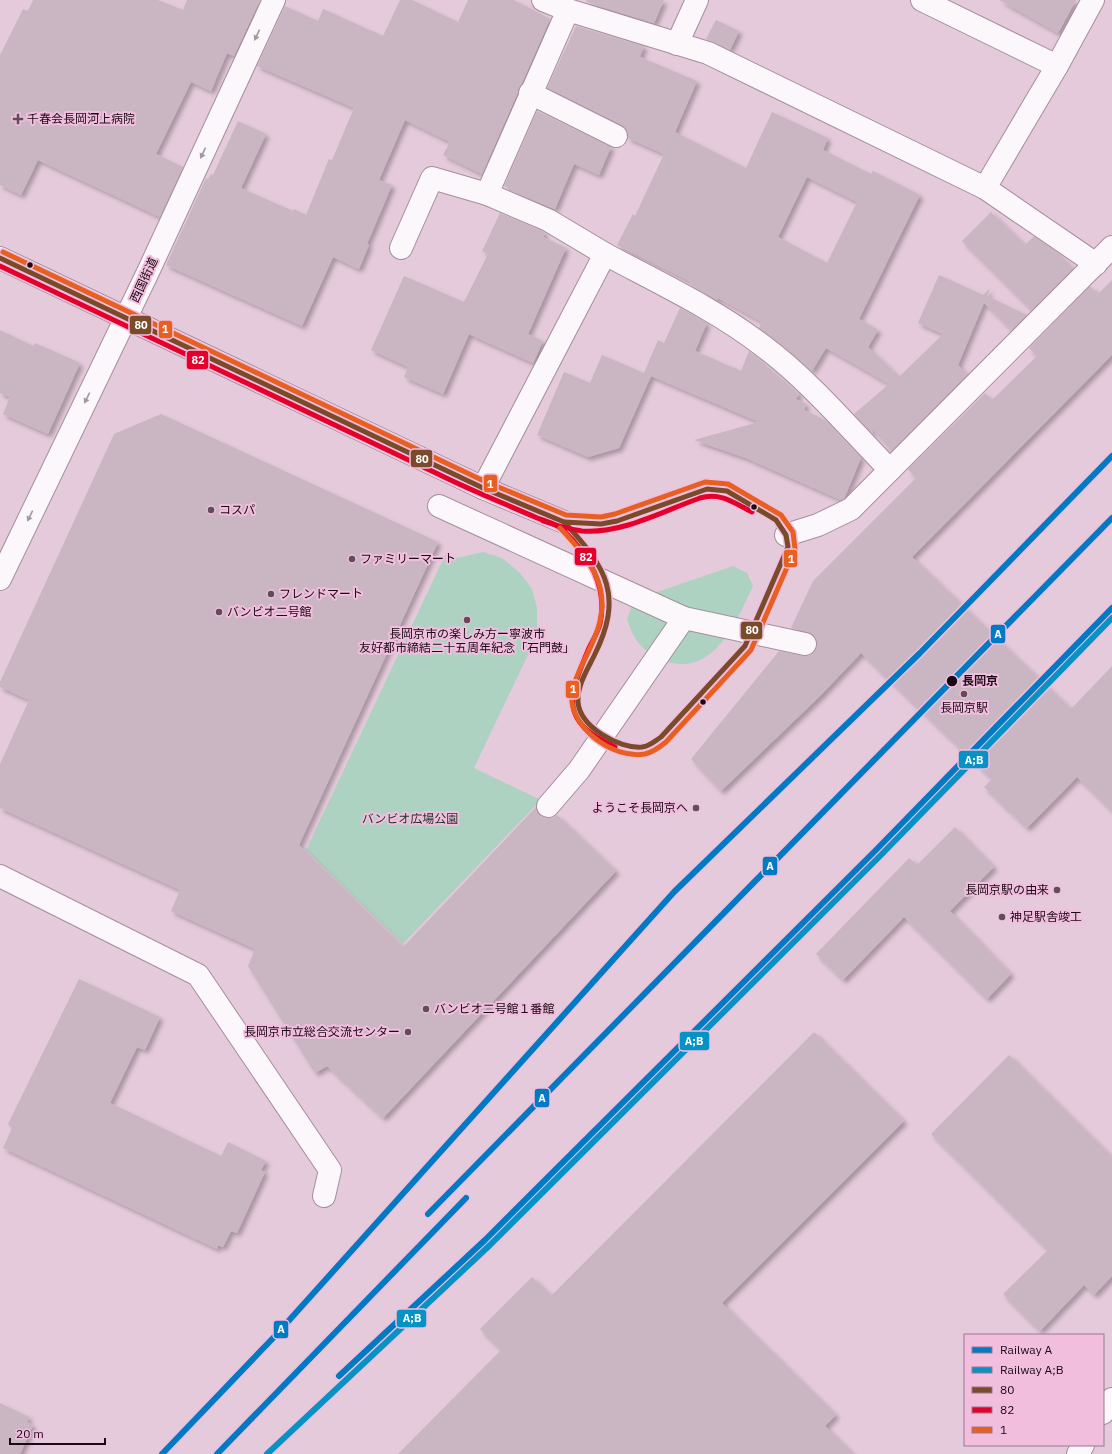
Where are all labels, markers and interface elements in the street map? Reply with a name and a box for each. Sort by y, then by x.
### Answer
one-way arrow [254,30,260,41]
place label: 千春会長岡河上病院 [27,111,135,126]
marker: 千春会長岡河上病院 [12,113,24,125]
one-way arrow [200,148,206,159]
street label: 西国街道 [127,255,160,305]
unlabelled marker [25,260,35,270]
line badge: 80 [129,315,152,335]
text: 80 [134,318,148,332]
line badge: 1 [158,320,173,339]
text: 1 [162,322,169,336]
line badge: 82 [186,350,209,370]
text: 82 [191,353,205,367]
one-way arrow [84,393,90,404]
line badge: 80 [410,449,433,468]
text: 80 [415,452,429,466]
line badge: 1 [483,474,498,493]
text: 1 [487,477,494,491]
place label: コスパ [219,502,255,517]
unlabelled marker [749,502,759,512]
marker: コスパ [206,505,216,515]
one-way arrow [27,510,34,521]
line badge: 82 [574,547,597,566]
line badge: 1 [783,549,798,568]
text: 82 [579,550,593,564]
place label: ファミリーマート [360,551,456,566]
text: 1 [788,552,795,566]
marker: ファミリーマート [347,554,357,564]
place label: フレンドマート [279,586,363,601]
marker: フレンドマート [266,589,276,599]
place label: バンビオ二号館 [227,604,312,619]
marker: バンビオ二号館 [214,607,224,617]
marker: 長岡京市の楽しみ方ー寧波市 友好都市締結二十五周年紀念「石門鼓」 [462,615,472,625]
line badge: 80 [740,621,763,640]
text: 80 [745,623,759,637]
line badge: A [990,624,1006,644]
place label: 長岡京市の楽しみ方ー寧波市 友好都市締結二十五周年紀念「石門鼓」 [359,626,575,655]
text: A [994,627,1002,641]
place label: 長岡京 [962,673,998,688]
marker: 長岡京 [945,674,959,688]
line badge: 1 [565,680,580,699]
text: 1 [570,682,577,696]
marker: 長岡京駅 [959,689,969,699]
unlabelled marker [698,697,708,707]
place label: 長岡京駅 [940,700,988,715]
line badge: A;B [958,750,989,769]
text: A;B [965,753,983,767]
place label: ようこそ長岡京へ [592,800,688,815]
marker: ようこそ長岡京へ [691,803,701,813]
park label: バンビオ広場公園 [362,811,458,826]
line badge: A [762,856,778,876]
text: A [766,859,774,873]
place label: 長岡京駅の由来 [965,882,1049,897]
marker: 長岡京駅の由来 [1052,885,1062,895]
place label: 神足駅舎竣工 [1010,909,1082,924]
marker: 神足駅舎竣工 [997,912,1007,922]
place label: バンビオ二号館１番館 [434,1001,555,1016]
marker: バンビオ二号館１番館 [421,1004,431,1014]
place label: 長岡京市立総合交流センター [244,1024,400,1039]
marker: 長岡京市立総合交流センター [403,1027,413,1037]
line badge: A;B [679,1031,710,1051]
text: A;B [685,1034,703,1048]
line badge: A [534,1088,550,1108]
text: A [538,1091,546,1105]
line badge: A;B [396,1309,427,1328]
text: A;B [403,1311,421,1325]
line badge: A [273,1320,289,1339]
text: A [277,1322,285,1336]
legend [964,1334,1104,1446]
text: Railway A [1000,1342,1052,1357]
text: Railway A;B [1000,1362,1064,1377]
text: 80 [1000,1382,1014,1397]
text: 82 [1000,1402,1014,1417]
scale bar [10,1420,105,1446]
text: 1 [1000,1422,1007,1437]
text: 20 m [16,1426,44,1441]

